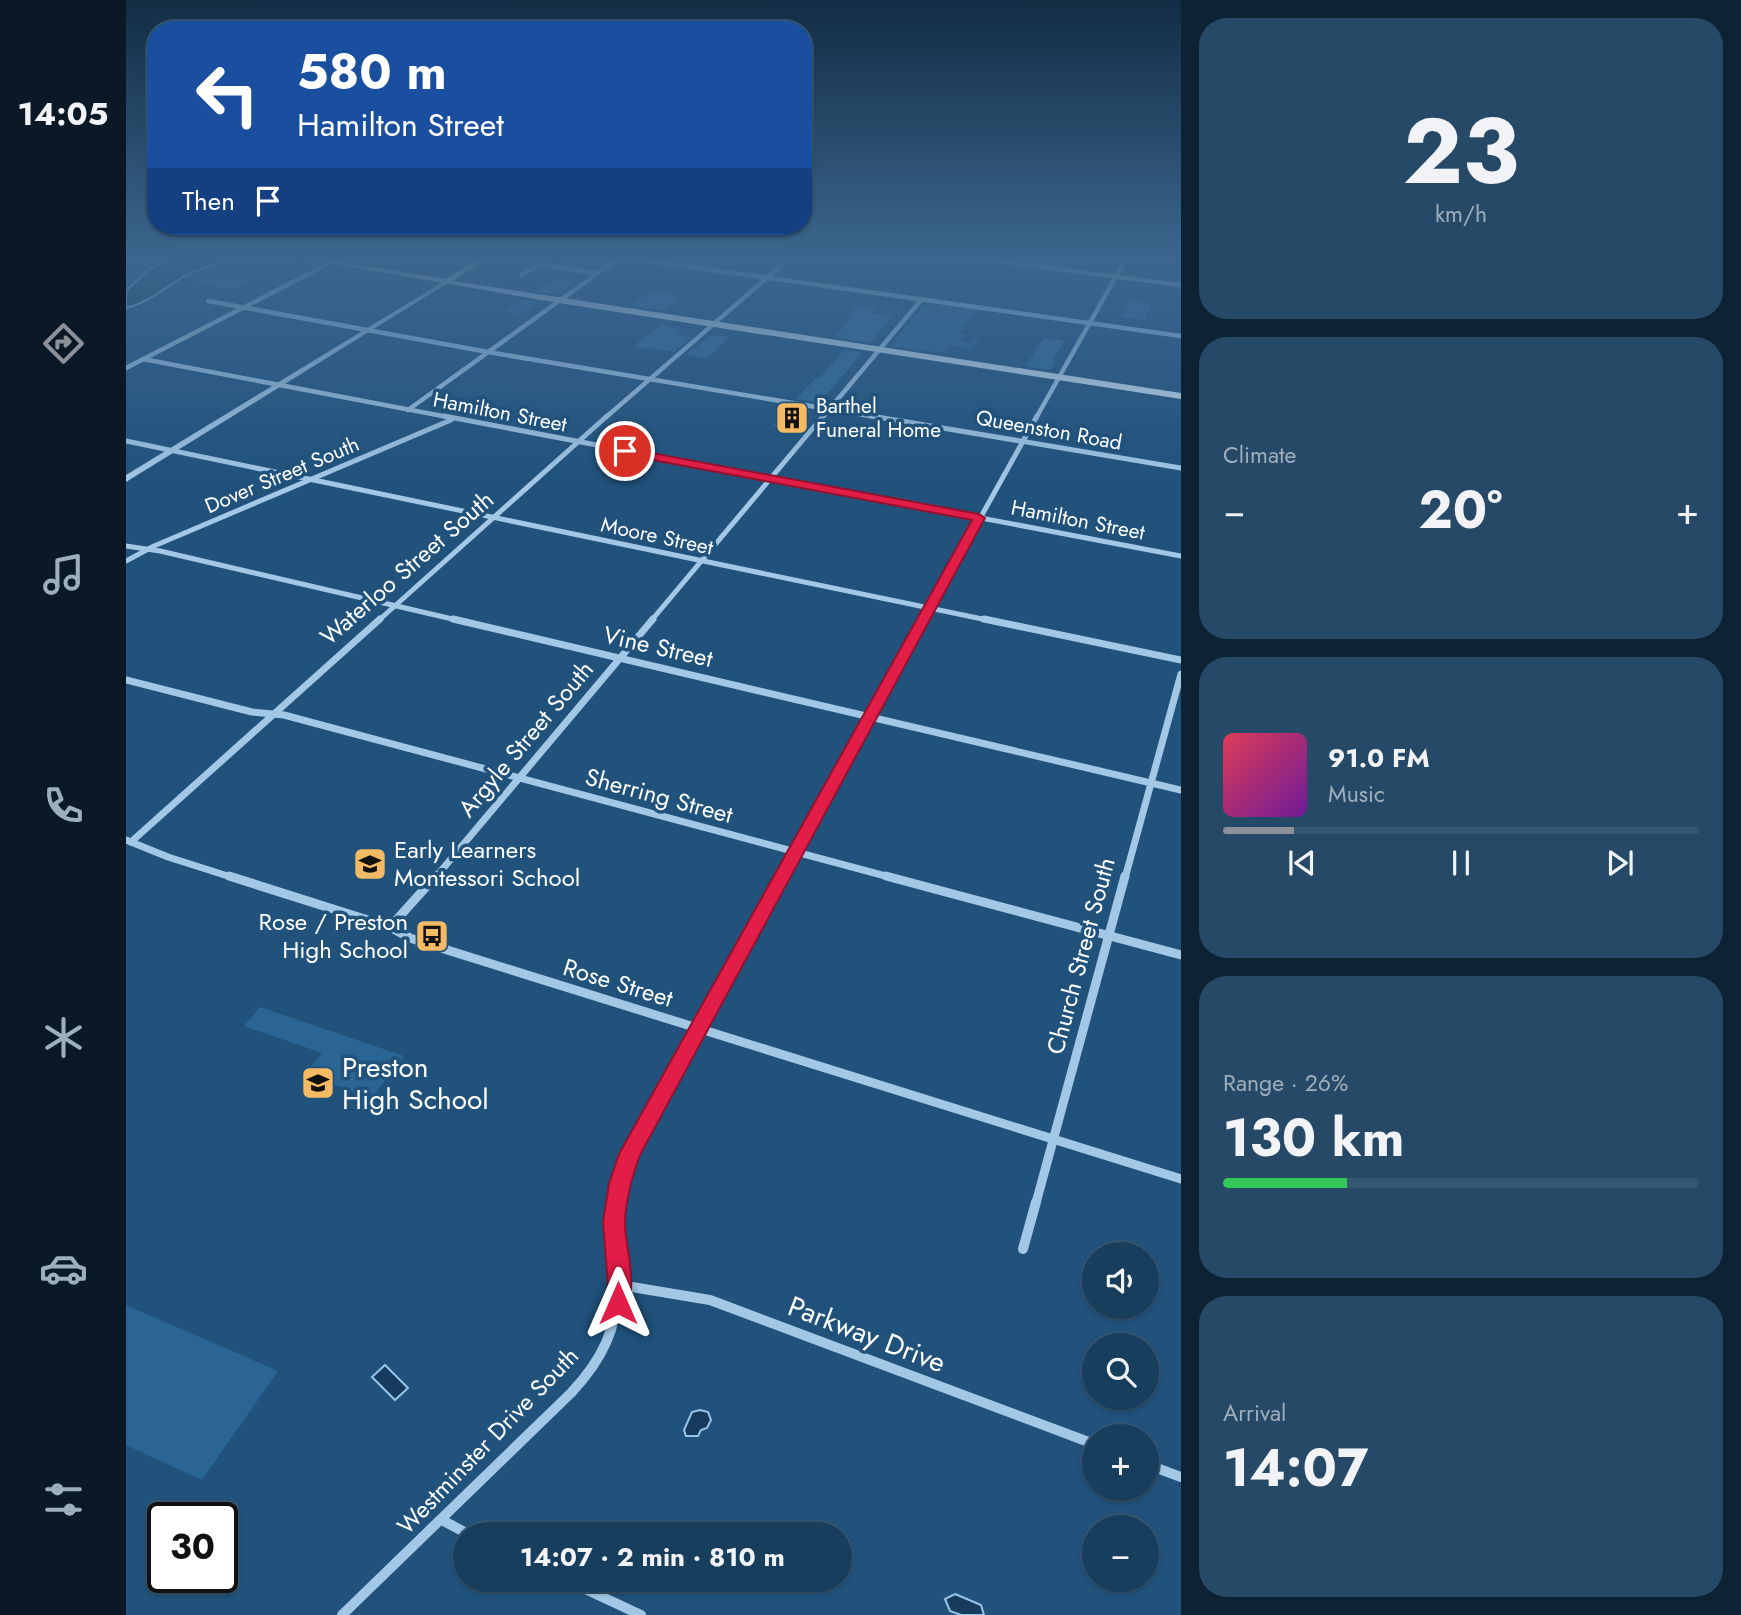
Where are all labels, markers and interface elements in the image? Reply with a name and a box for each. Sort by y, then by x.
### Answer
text: 580 m [297,37,447,107]
icon: left [182,49,273,140]
text: 23 [1403,86,1519,217]
text: 14:05 [18,91,108,137]
text: Hamilton Street [297,102,504,148]
text: Then [182,182,235,220]
icon: arrive [249,182,287,220]
text: km/h [1435,197,1487,231]
icon: directions [39,319,88,368]
street label: Hamilton Street [431,384,569,440]
place label: Barthel Funeral Home [816,391,941,445]
building icon: Barthel Funeral Home [773,399,811,437]
street label: Queenston Road [974,402,1124,458]
pin [595,421,655,481]
street label: Dover Street South [200,429,364,521]
icon: arrive [606,432,644,470]
text: Climate [1223,438,1296,472]
text: 20° [1419,472,1503,548]
street label: Waterloo Street South [312,482,501,653]
text: − [1223,483,1245,538]
text: + [1676,483,1699,538]
street label: Hamilton Street [1009,492,1147,548]
street label: Moore Street [598,509,716,563]
icon: music [39,550,88,599]
street label: Vine Street [600,617,717,676]
street label: Argyle Street South [450,653,602,825]
text: 91.0 FM [1328,739,1430,777]
street label: Sherring Street [581,759,737,832]
text: Music [1328,777,1385,811]
icon: phone [39,781,88,830]
place label: Early Learners Montessori School [394,832,580,895]
icon: previous [1283,844,1321,882]
icon: pause [1442,844,1480,882]
icon: next [1601,844,1639,882]
school or university icon: Early Learners Montessori School [351,845,389,883]
street label: Church Street South [1037,854,1124,1058]
place label: Rose / Preston High School [259,904,408,967]
bus stop icon: Rose / Preston High School [413,917,451,955]
street label: Rose Street [559,949,678,1016]
icon: climate [39,1013,88,1062]
place label: Preston High School [342,1047,489,1120]
school or university icon: Preston High School [299,1064,337,1102]
text: Range · 26% [1223,1066,1348,1100]
text: 130 km [1223,1100,1404,1176]
map controls [1082,1242,1159,1592]
button: sound [1082,1242,1159,1319]
icon: car [39,1244,88,1293]
position arrow [581,1266,655,1340]
street label: Parkway Drive [782,1286,951,1383]
button: search [1082,1333,1159,1410]
street label: Westminster Drive South [389,1339,586,1542]
text: Arrival [1223,1396,1286,1430]
button: + [1082,1424,1159,1501]
text: 14:07 [1223,1430,1368,1506]
icon: filters [39,1475,88,1524]
speed limit sign: 30 [147,1502,238,1593]
button: − [1082,1515,1159,1592]
text: 14:07 · 2 min · 810 m [520,1538,785,1576]

